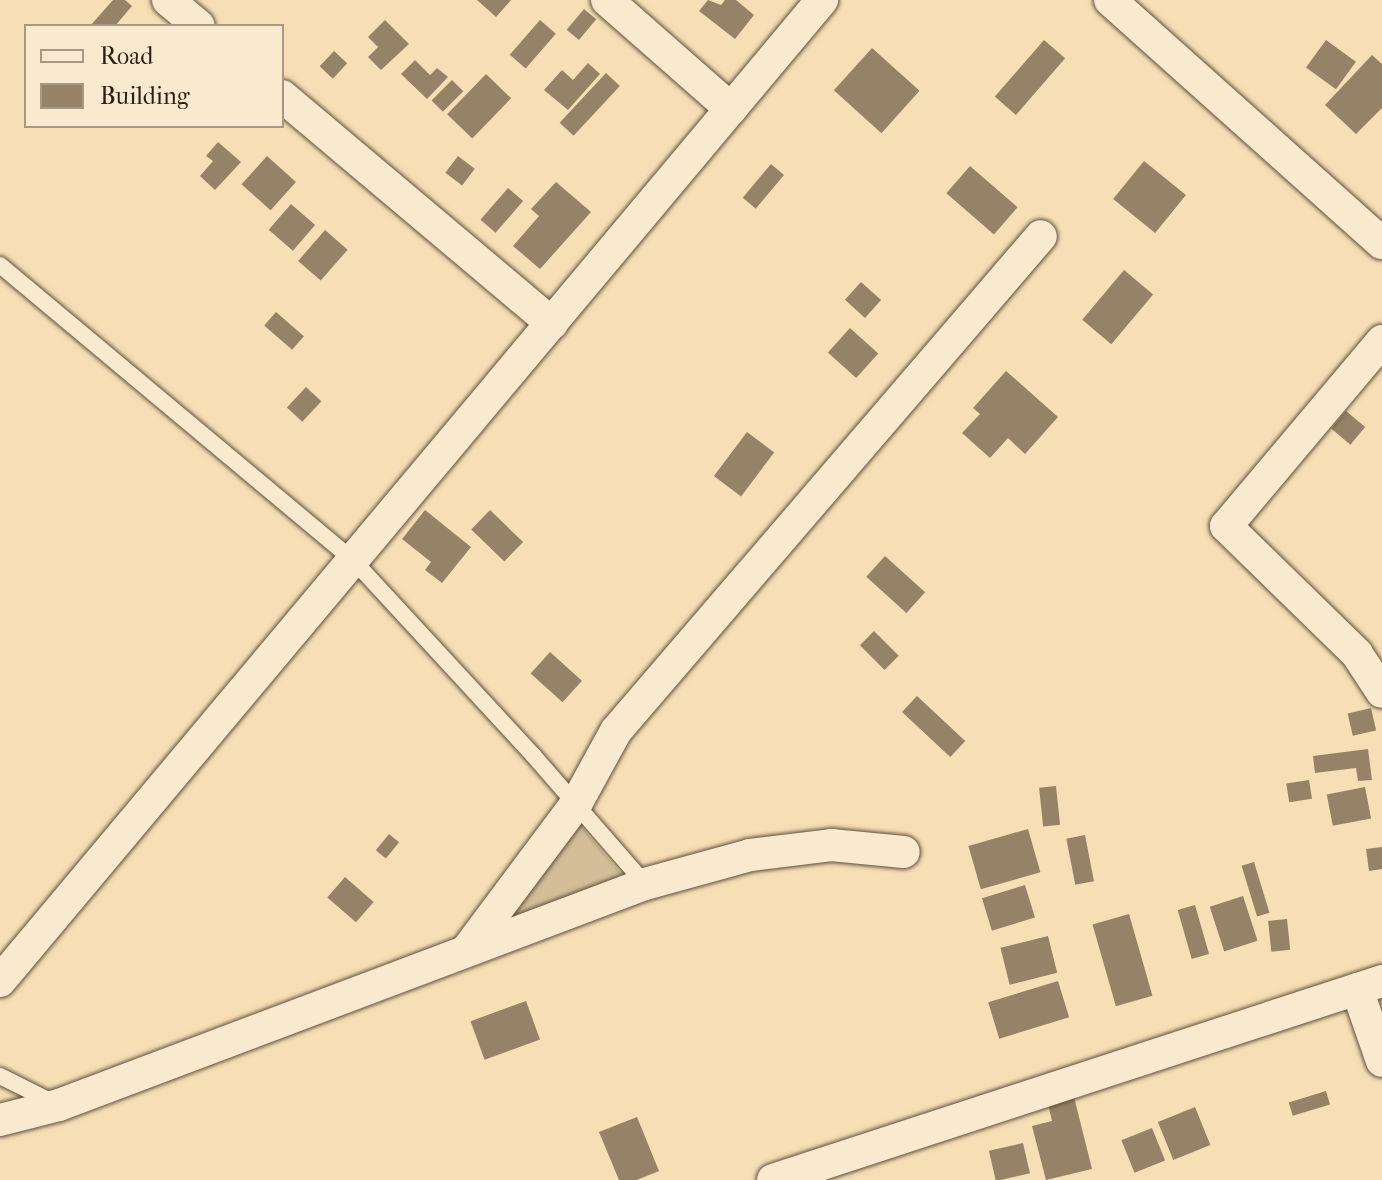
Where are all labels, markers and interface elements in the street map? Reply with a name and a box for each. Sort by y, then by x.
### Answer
legend [24,24,284,128]
text: Road [100,42,153,70]
text: Building [100,82,190,110]

